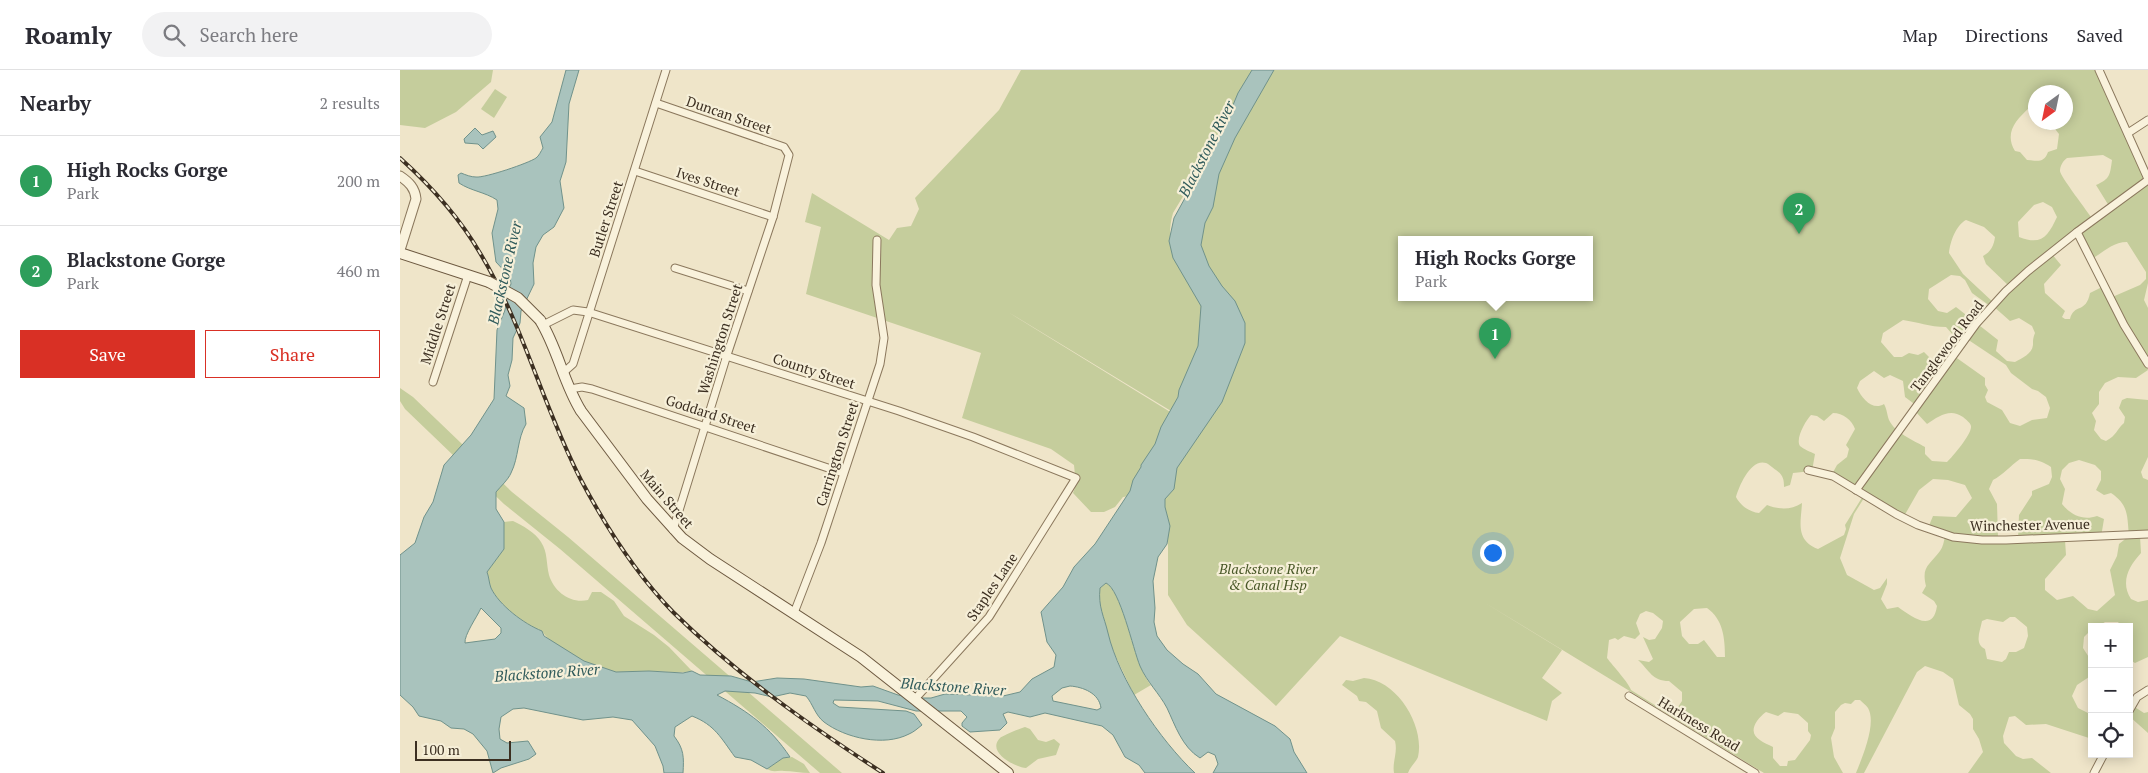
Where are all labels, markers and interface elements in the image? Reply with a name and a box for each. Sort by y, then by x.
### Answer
search box [142,12,492,57]
text: Roamly [25,19,112,51]
icon: search [160,21,188,49]
text: Search here [200,22,298,47]
text: Map [1902,23,1937,47]
text: Directions [1965,23,2048,47]
text: Saved [2076,23,2123,47]
north arrow [2028,85,2073,130]
text: Nearby [20,89,91,117]
street label: Duncan Street [684,91,775,138]
text: 2 results [320,92,380,114]
water label: Blackstone River [1173,96,1239,201]
text: High Rocks Gorge [67,157,228,182]
street label: Ives Street [674,162,743,201]
text: 1 [31,170,41,192]
text: 200 m [337,170,380,192]
street label: Butler Street [584,177,627,259]
text: Park [67,182,99,204]
pin: 2 [1783,193,1815,234]
water label: Blackstone River [482,218,526,327]
popup [1398,236,1593,301]
text: High Rocks Gorge [1415,245,1576,270]
text: Blackstone Gorge [67,247,225,272]
text: 2 [31,260,41,282]
text: 460 m [337,260,380,282]
text: Park [1415,270,1447,292]
text: Park [67,272,99,294]
street label: Middle Street [416,280,460,367]
street label: Washington Street [693,280,747,397]
street label: Tanglewood Road [1906,296,1987,395]
pin: 1 [1479,318,1511,359]
button: Save [20,330,195,378]
button: Share [205,330,380,378]
street label: County Street [770,348,859,393]
street label: Goddard Street [664,390,759,437]
street label: Carrington Street [811,398,863,508]
street label: Main Street [636,465,699,533]
street label: Winchester Avenue [1970,514,2090,535]
your location [1480,540,1506,566]
street label: Staples Lane [962,549,1021,625]
park label: Blackstone River & Canal Hsp [1218,559,1318,594]
map controls [2088,623,2133,758]
button: + [2088,623,2133,668]
water label: Blackstone River [493,658,601,686]
button: − [2088,668,2133,713]
water label: Blackstone River [899,672,1007,700]
street label: Harkness Road [1655,692,1744,756]
button: locate [2088,713,2133,758]
scale bar [415,738,511,761]
text: 100 m [422,740,460,759]

